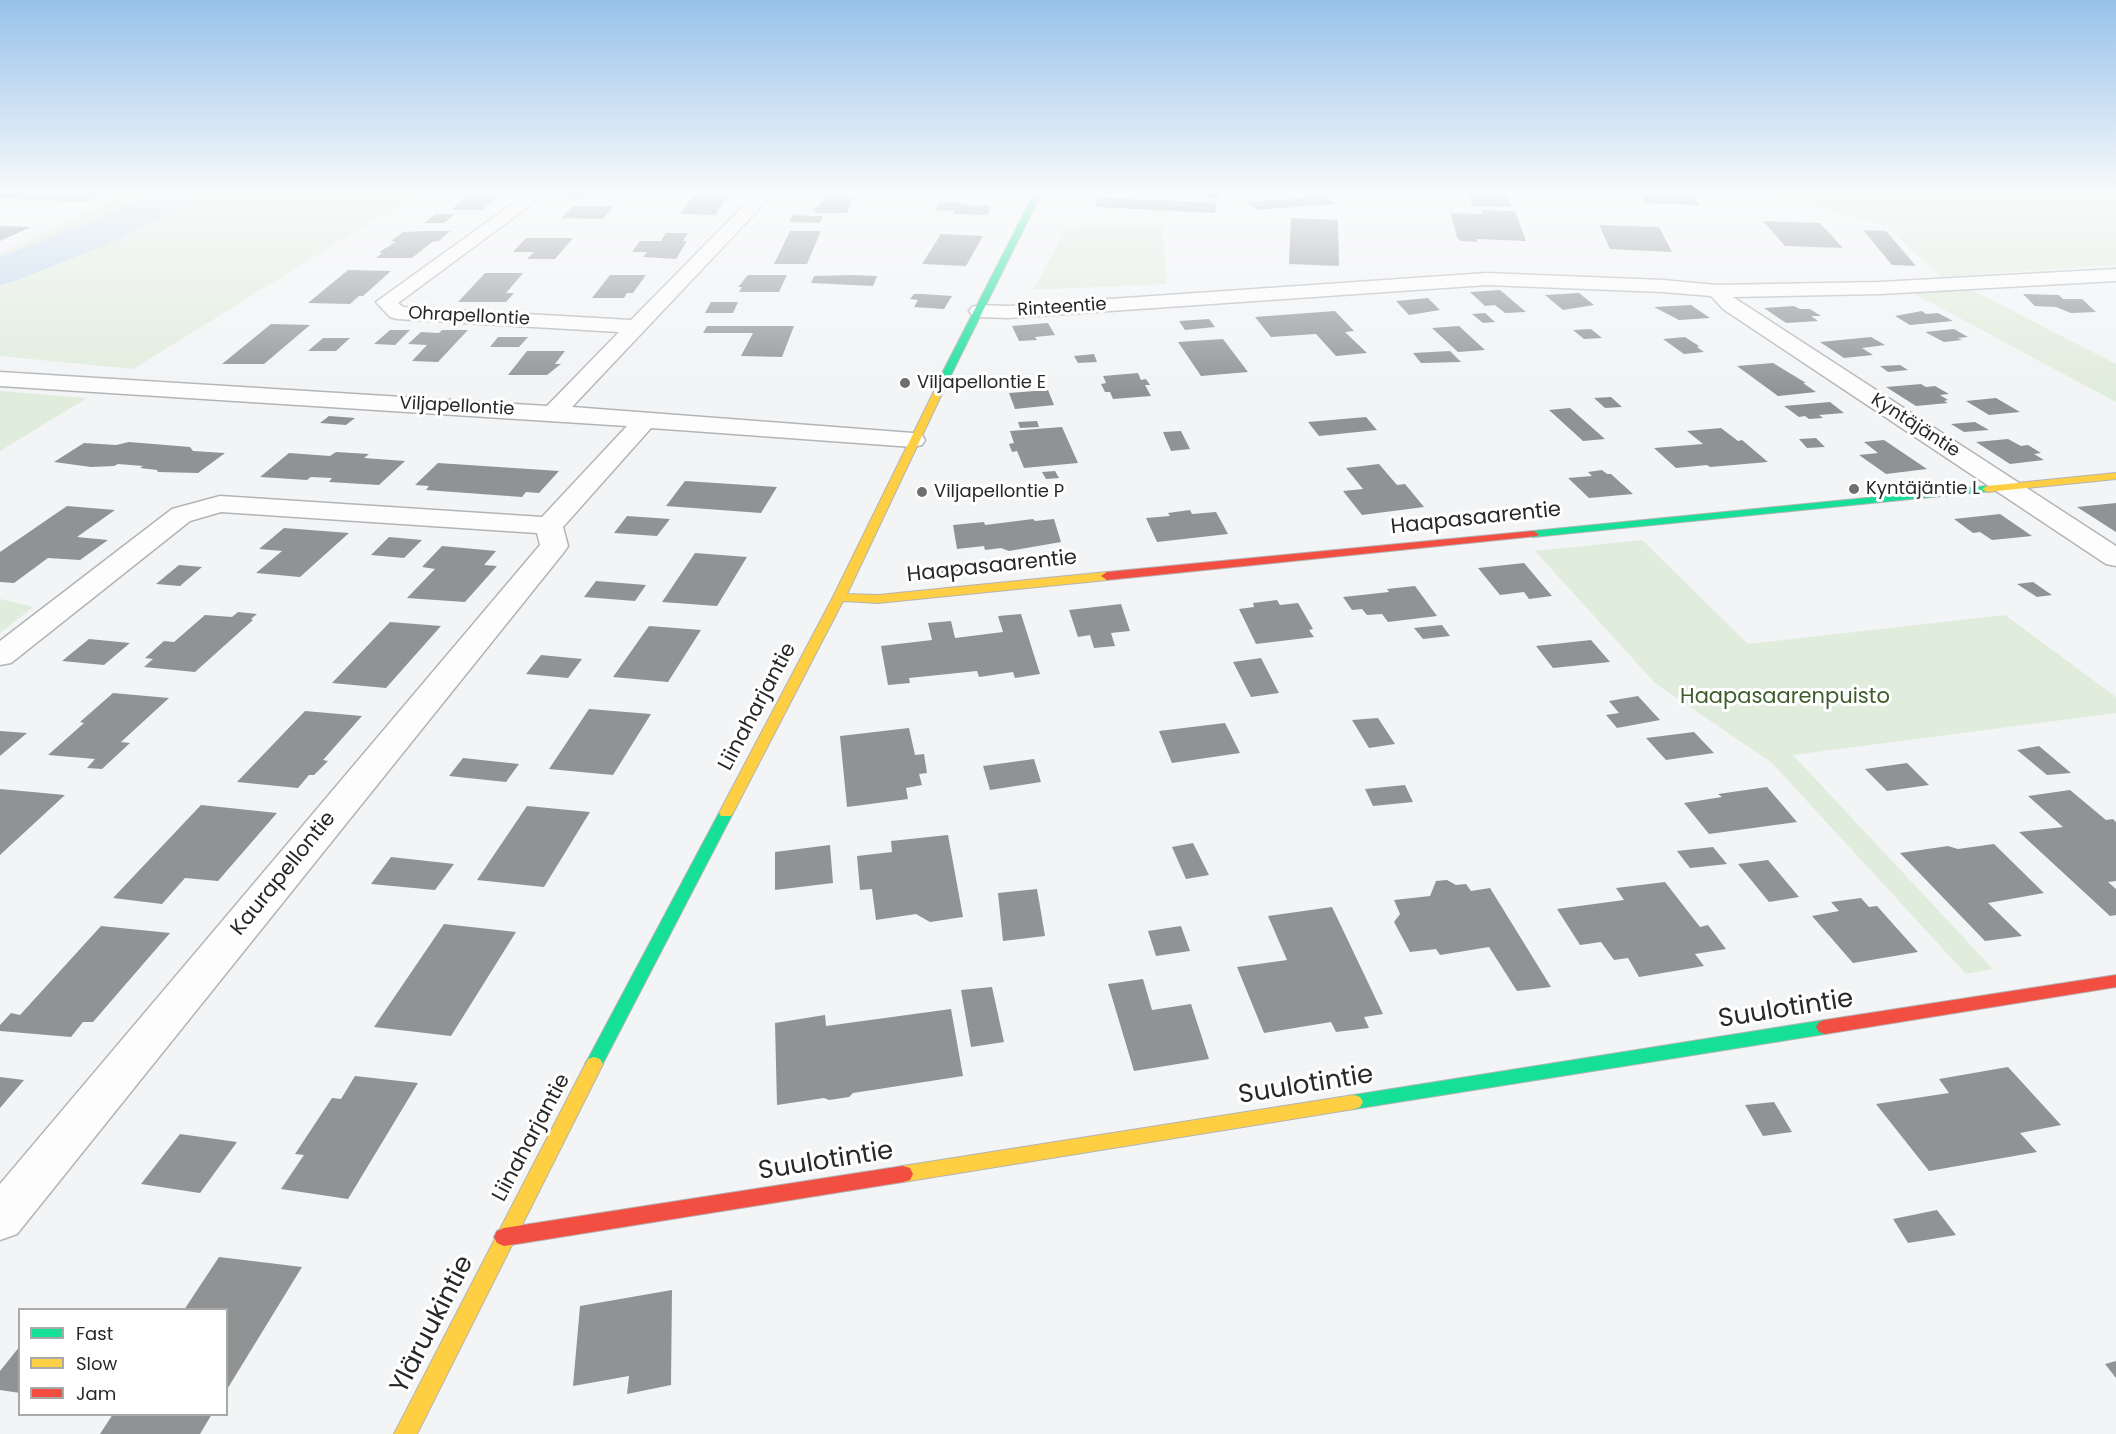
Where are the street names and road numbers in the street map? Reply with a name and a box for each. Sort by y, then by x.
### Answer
street label: Rinteentie [1017,294,1107,322]
street label: Ohrapellontie [408,303,530,331]
street label: Kyntäjäntie [1867,389,1963,463]
street label: Viljapellontie [399,393,515,421]
street label: Haapasaarentie [1390,498,1562,540]
street label: Haapasaarentie [906,546,1078,588]
street label: Liinaharjantie [714,639,802,775]
street label: Kaurapellontie [226,807,342,941]
street label: Suulotintie [1716,984,1856,1036]
street label: Suulotintie [1236,1060,1376,1112]
street label: Liinaharjantie [488,1070,576,1206]
street label: Suulotintie [756,1136,896,1188]
street label: Yläruukintie [385,1251,481,1399]

